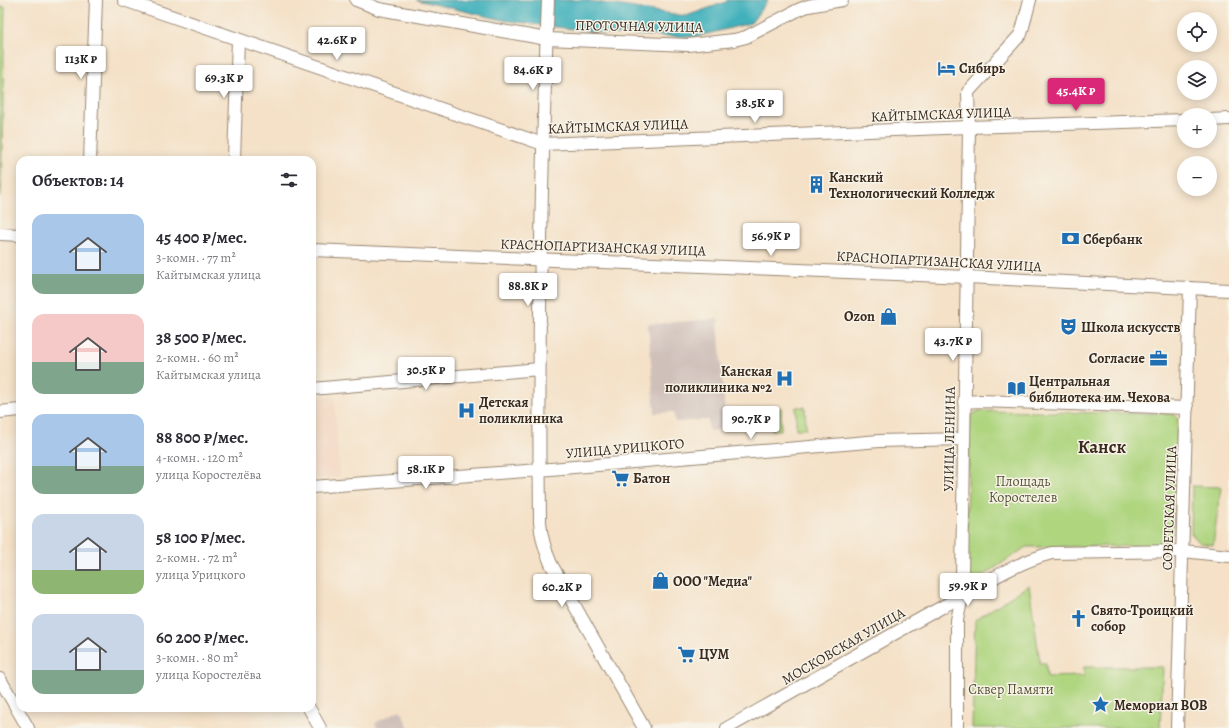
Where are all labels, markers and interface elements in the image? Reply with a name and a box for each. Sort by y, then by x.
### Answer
map controls [1177,12,1217,196]
button: locate [1177,12,1217,52]
street label: ПРОТОЧНАЯ УЛИЦА [575,16,704,37]
pin: 42.6K ₽ [300,27,374,61]
text: 42.6K ₽ [317,31,357,48]
pin: 113K ₽ [48,46,114,80]
text: 113K ₽ [65,50,97,67]
pin: 84.6K ₽ [496,57,570,91]
hotel icon: Сибирь [936,58,956,78]
place label: Сибирь [959,59,1006,78]
button: layers [1177,60,1217,100]
text: 84.6K ₽ [513,61,553,78]
pin: 69.3K ₽ [187,65,261,99]
text: 69.3K ₽ [205,69,243,86]
pin: 45.4K ₽ [1039,78,1113,112]
text: 45.4K ₽ [1057,82,1095,99]
pin: 38.5K ₽ [718,90,792,124]
text: 38.5K ₽ [736,94,774,111]
street label: КАЙТЫМСКАЯ УЛИЦА [870,103,1012,126]
button: + [1177,108,1217,148]
street label: КАЙТЫМСКАЯ УЛИЦА [547,115,689,138]
button: − [1177,156,1217,196]
place label: Канский Технологический Колледж [829,168,995,203]
text: Объектов: 14 [32,169,124,192]
icon: filters [278,169,300,191]
building icon: Канский Технологический Колледж [806,175,826,195]
pin: 56.9K ₽ [734,223,808,257]
text: 45 400 ₽/мес. [156,226,248,249]
text: 56.9K ₽ [752,227,790,244]
bank icon: Сбербанк [1060,229,1080,249]
icon: home [64,230,112,278]
place label: Сбербанк [1083,230,1143,249]
street label: КРАСНОПАРТИЗАНСКАЯ УЛИЦА [500,234,707,261]
street label: КРАСНОПАРТИЗАНСКАЯ УЛИЦА [836,247,1043,276]
text: 3-комн. · 77 m² [156,249,236,266]
text: Кайтымская улица [156,266,261,283]
pin: 88.8K ₽ [491,273,565,307]
text: 88.8K ₽ [508,277,548,294]
shop icon: Ozon [878,306,898,326]
place label: Ozon [844,307,875,326]
theatre icon: Школа искусств [1058,317,1078,337]
place label: Школа искусств [1081,318,1180,337]
text: 38 500 ₽/мес. [156,326,247,349]
pin: 43.7K ₽ [916,328,990,362]
icon: home [64,330,112,378]
text: 43.7K ₽ [934,332,972,349]
office icon: Согласие [1148,348,1168,368]
text: 2-комн. · 60 m² [156,349,239,366]
place label: Согласие [1089,349,1146,368]
pin: 30.5K ₽ [389,357,463,391]
text: 30.5K ₽ [407,361,445,378]
place label: Канская поликлиника №2 [665,362,772,397]
text: Кайтымская улица [156,366,261,383]
hospital icon: Канская поликлиника №2 [775,369,795,389]
place label: Центральная библиотека им. Чехова [1029,372,1171,407]
library icon: Центральная библиотека им. Чехова [1006,379,1026,399]
street label: УЛИЦА ЛЕНИНА [939,385,960,492]
place label: Детская поликлиника [479,393,564,428]
hospital icon: Детская поликлиника [456,400,476,420]
pin: 90.7K ₽ [714,406,788,440]
text: 90.7K ₽ [731,410,771,427]
text: 88 800 ₽/мес. [156,426,249,449]
icon: home [64,430,112,478]
street label: УЛИЦА УРИЦКОГО [565,434,685,463]
district label: Канск [1078,435,1127,459]
street label: СОВЕТСКАЯ УЛИЦА [1158,445,1181,571]
text: 4-комн. · 120 m² [156,449,243,466]
pin: 58.1K ₽ [389,456,463,490]
text: 58.1K ₽ [407,460,445,477]
text: улица Коростелёва [156,466,262,483]
supermarket icon: Батон [610,468,630,488]
place label: Батон [633,469,670,488]
park label: Площадь Коростелев [989,472,1058,507]
text: 58 100 ₽/мес. [156,526,246,549]
icon: home [64,530,112,578]
text: 2-комн. · 72 m² [156,549,237,566]
text: улица Урицкого [156,566,246,583]
shop icon: ООО "Медиа" [650,571,670,591]
place label: ООО "Медиа" [673,572,752,591]
pin: 59.9K ₽ [931,573,1005,607]
pin: 60.2K ₽ [525,574,599,608]
text: 59.9K ₽ [949,577,987,594]
text: 60.2K ₽ [542,578,582,595]
place label: Свято-Троицкий собор [1091,601,1194,636]
street label: МОСКОВСКАЯ УЛИЦА [778,603,909,689]
church icon: Свято-Троицкий собор [1068,608,1088,628]
text: 60 200 ₽/мес. [156,626,249,649]
icon: home [64,630,112,678]
supermarket icon: ЦУМ [676,644,696,664]
place label: ЦУМ [699,645,729,664]
text: 3-комн. · 80 m² [156,649,238,666]
text: улица Коростелёва [156,666,262,683]
park label: Сквер Памяти [968,680,1054,699]
place icon: Мемориал ВОВ [1091,695,1111,715]
place label: Мемориал ВОВ [1114,696,1208,715]

